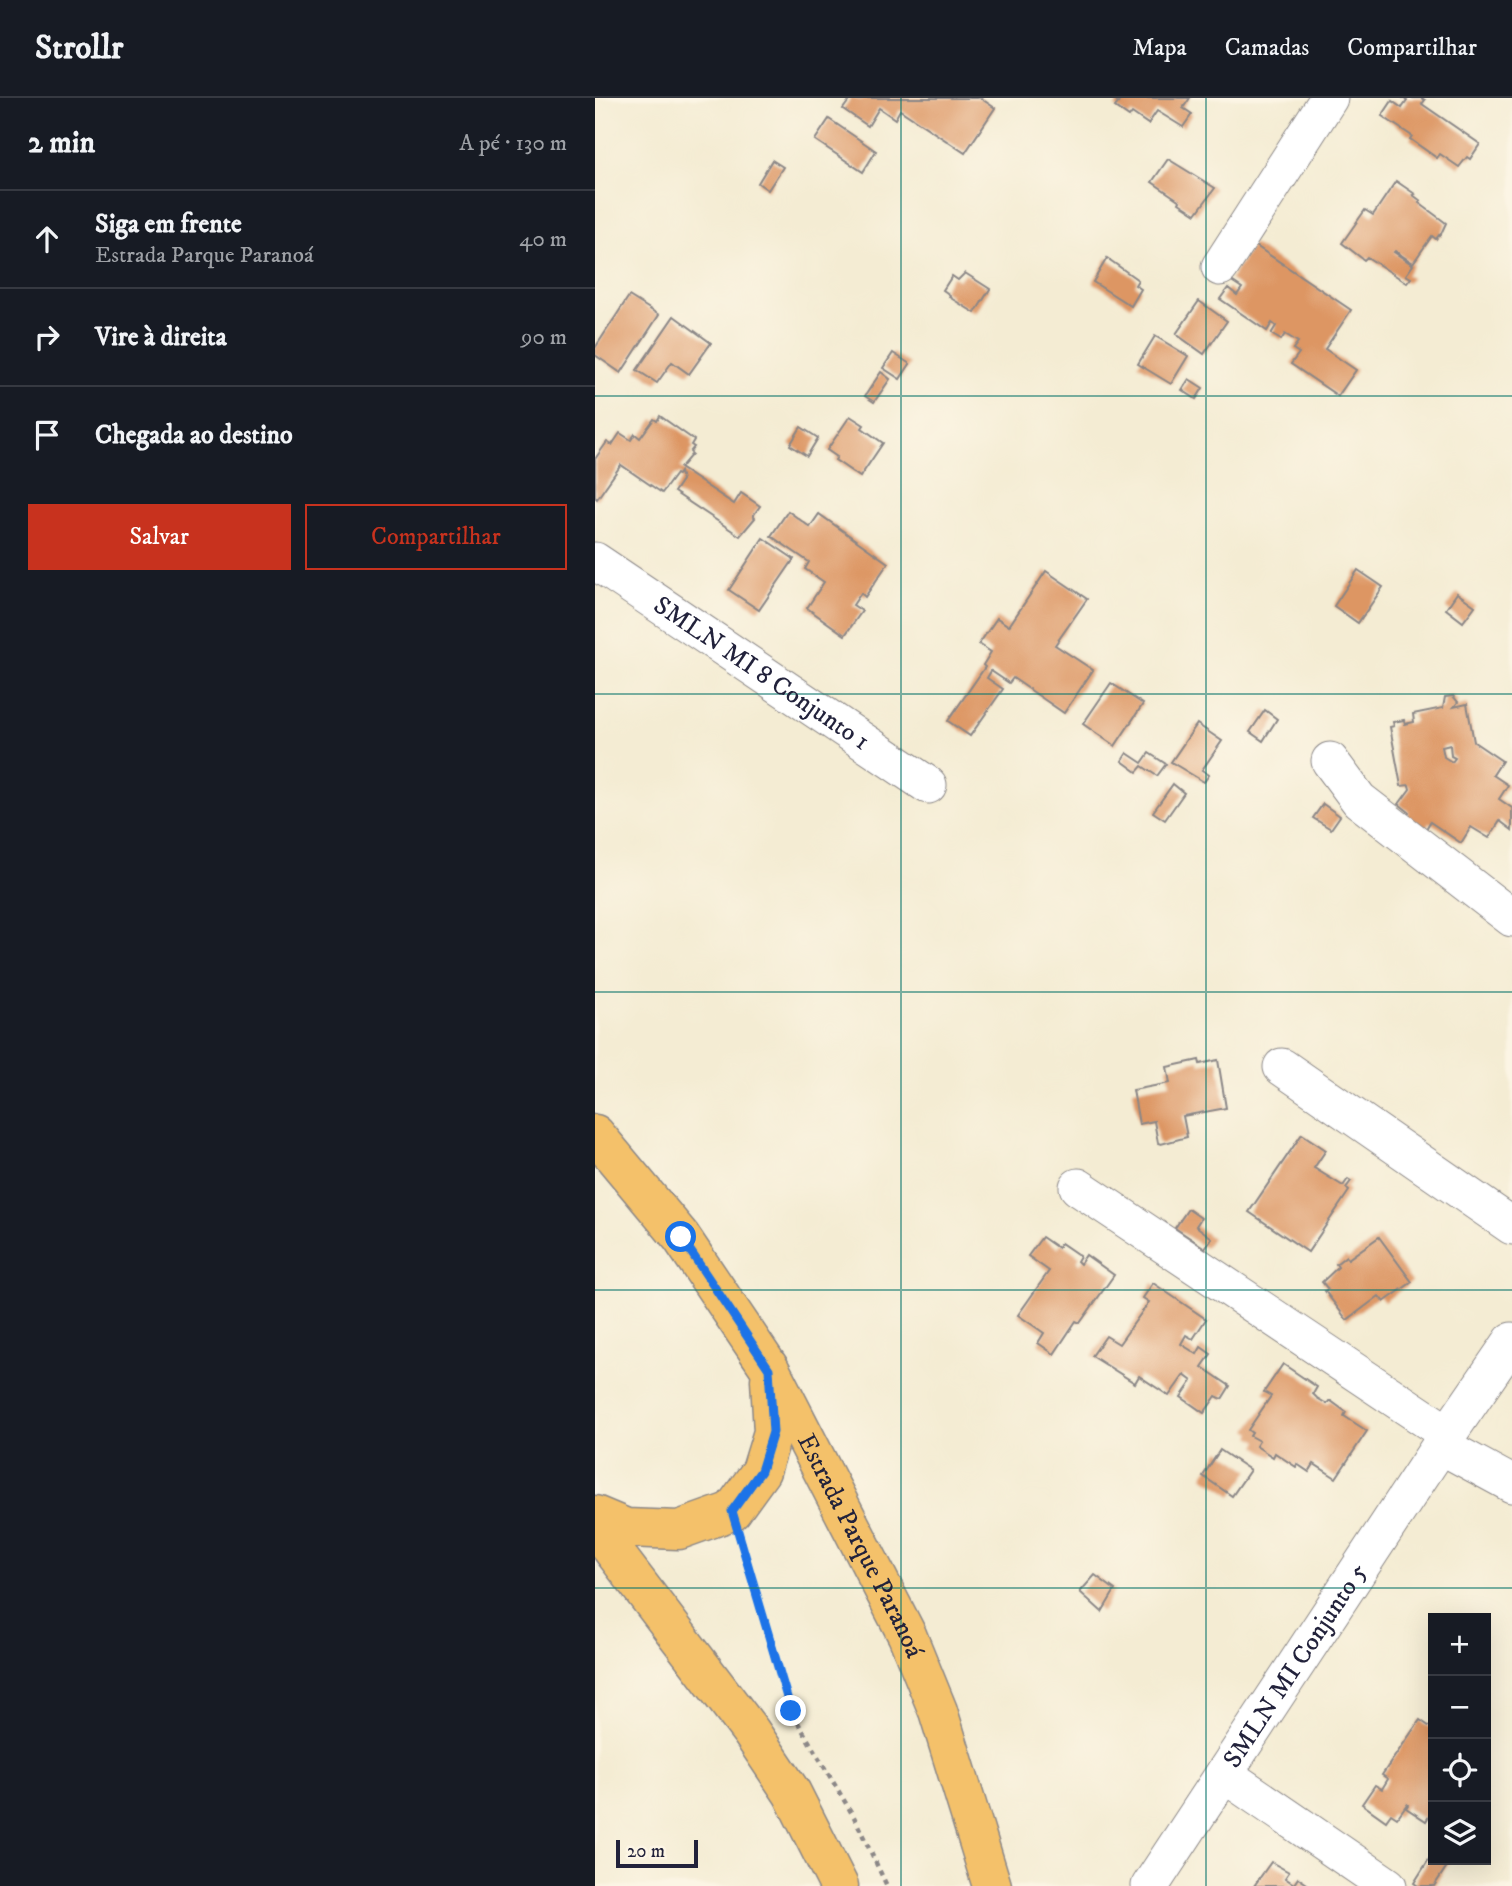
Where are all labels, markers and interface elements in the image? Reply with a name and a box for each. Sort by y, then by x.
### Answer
text: Strollr [35,28,123,69]
text: Mapa [1132,33,1187,63]
text: Camadas [1225,33,1309,63]
text: Compartilhar [1347,33,1477,63]
text: 2 min [28,125,95,162]
text: A pé · 130 m [459,129,567,158]
text: Siga em frente [95,208,242,241]
icon: ahead [28,220,66,258]
text: 40 m [519,225,567,254]
text: Estrada Parque Paranoá [95,241,314,270]
icon: right [28,318,66,356]
text: Vire à direita [95,321,227,354]
text: 90 m [521,323,567,352]
icon: arrive [28,416,66,454]
text: Chegada ao destino [95,419,293,452]
button: Salvar [28,504,291,570]
button: Compartilhar [305,504,567,570]
street label: SMLN MI 8 Conjunto 1 [647,589,876,758]
route start [665,1221,696,1252]
street label: Estrada Parque Paranoá [790,1428,931,1663]
street label: SMLN MI Conjunto 5 [1216,1557,1375,1774]
map controls [1428,1613,1491,1865]
button: + [1428,1613,1491,1676]
button: − [1428,1676,1491,1739]
route end [775,1695,806,1726]
button: locate [1428,1739,1491,1802]
button: layers [1428,1802,1491,1865]
scale bar [616,1837,698,1869]
text: 20 m [627,1840,665,1863]

